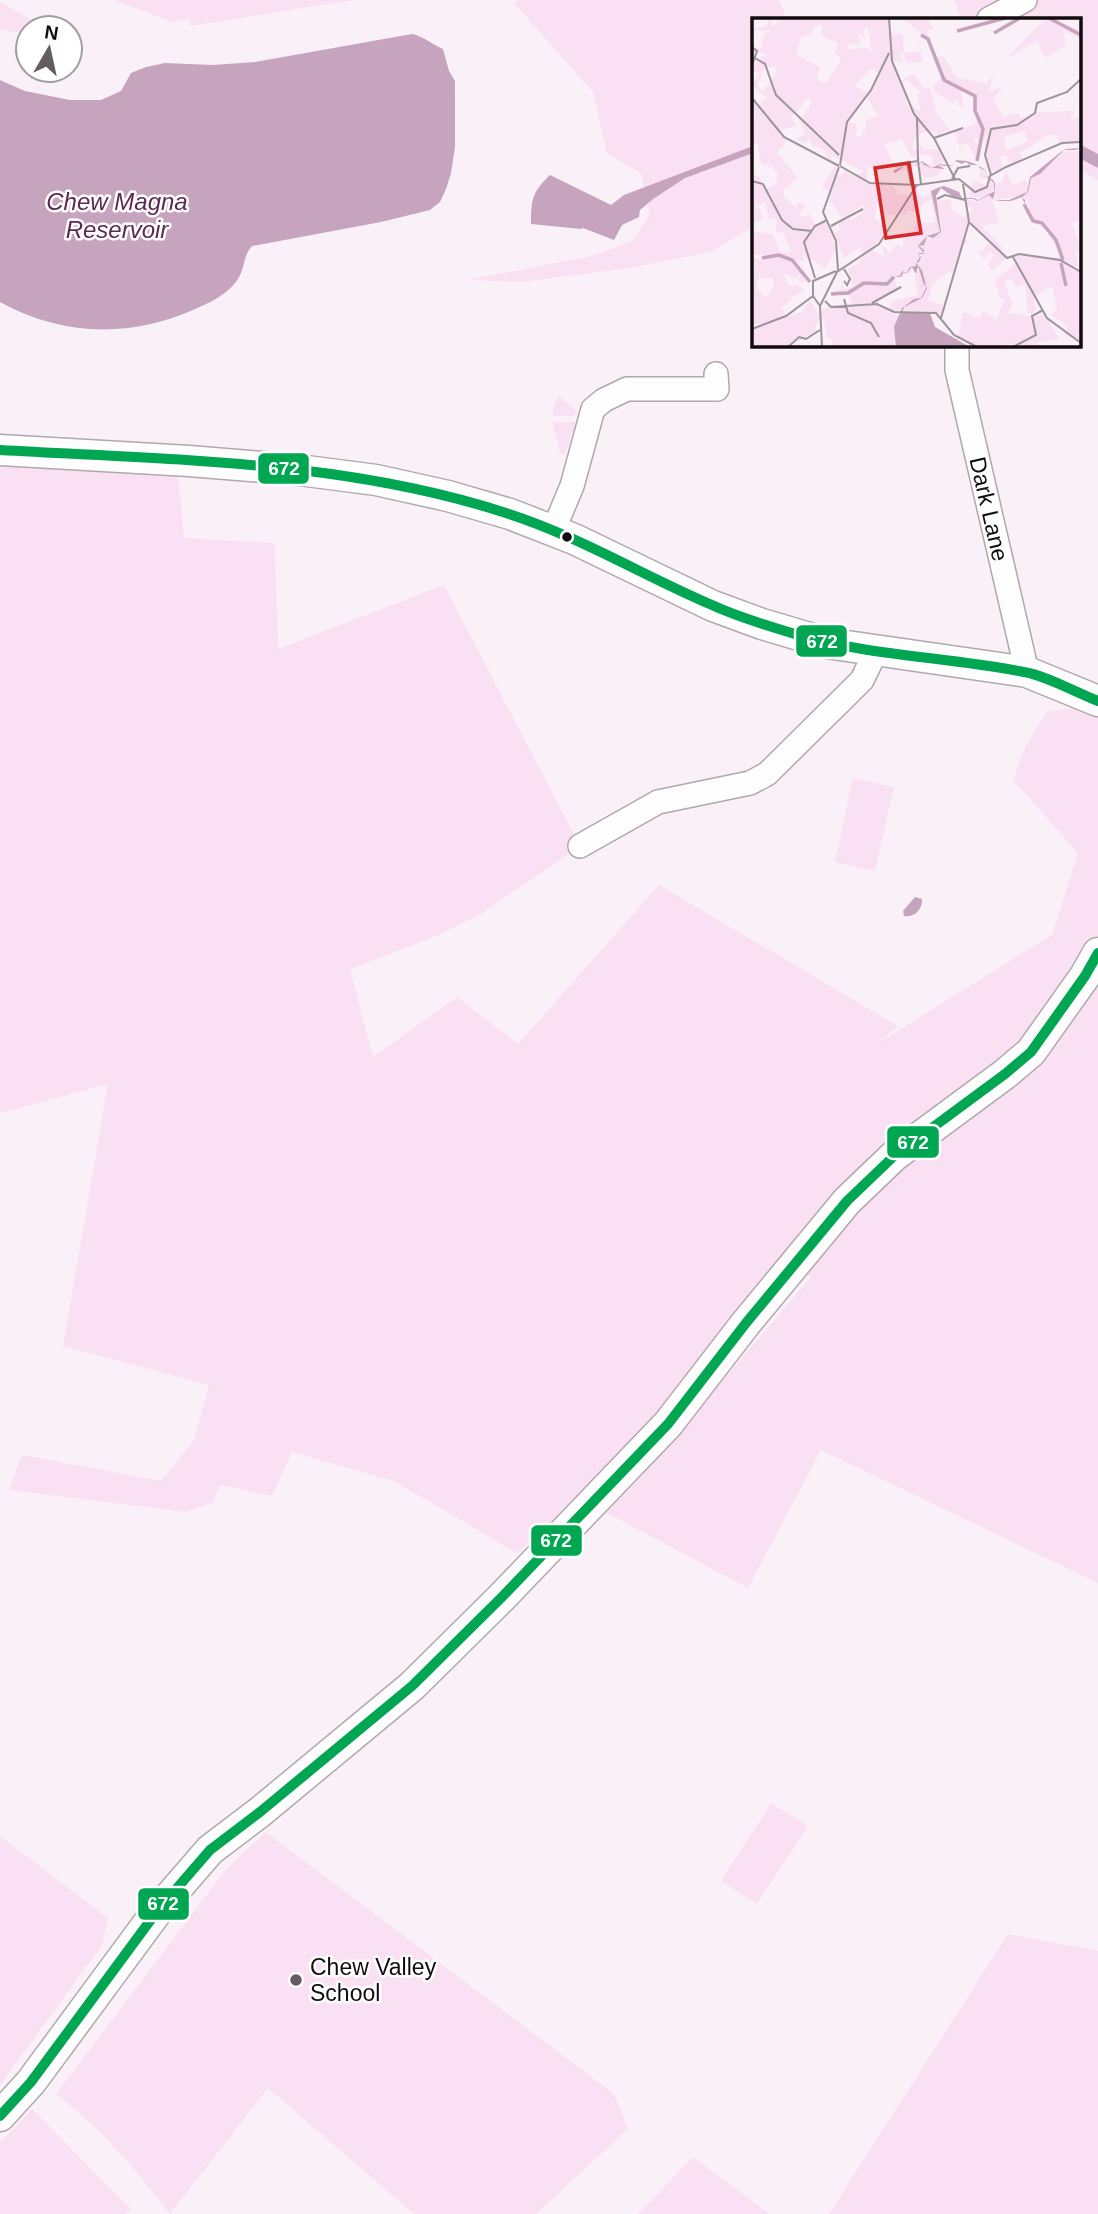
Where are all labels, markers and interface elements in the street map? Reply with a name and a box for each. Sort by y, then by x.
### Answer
north arrow [14,14,84,84]
inset map [752,18,1080,346]
text: N [43,21,60,44]
water label: Chew Magna Reservoir [46,188,188,243]
line badge: 672 [257,452,310,485]
street label: Dark Lane [964,454,1014,564]
text: 672 [268,458,300,479]
unlabelled marker [560,530,574,544]
line badge: 672 [795,624,848,658]
text: 672 [806,631,838,652]
line badge: 672 [886,1125,940,1159]
text: 672 [897,1132,929,1153]
line badge: 672 [530,1524,583,1557]
text: 672 [540,1530,572,1551]
line badge: 672 [137,1887,190,1921]
text: 672 [147,1893,179,1914]
place label: Chew Valley School [310,1954,437,2006]
marker: Chew Valley School [288,1972,304,1988]

